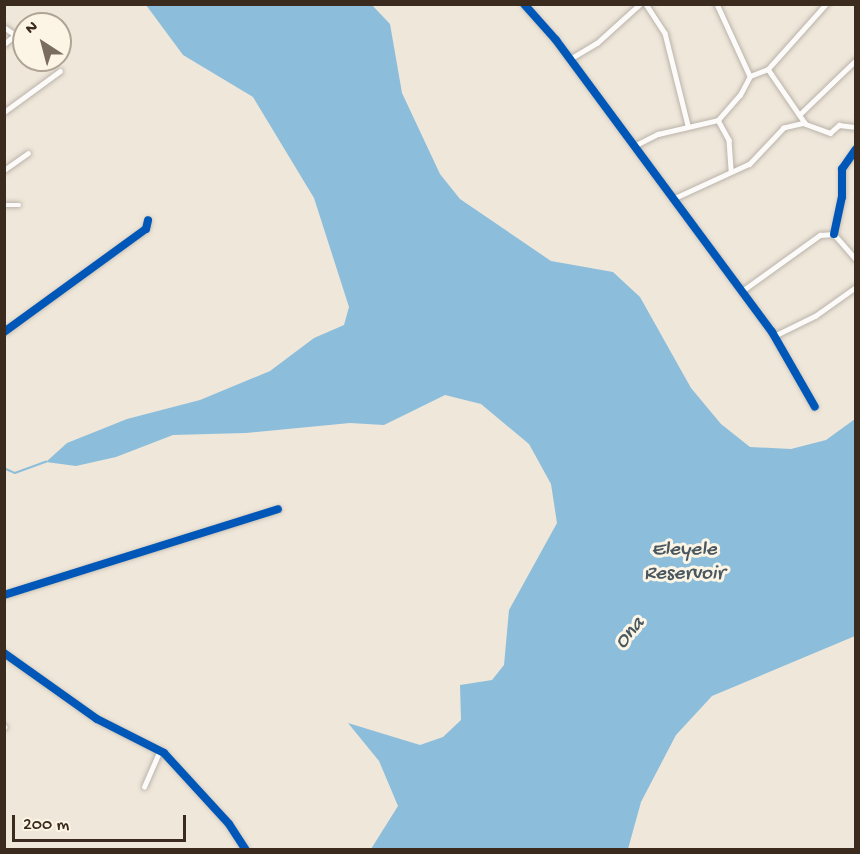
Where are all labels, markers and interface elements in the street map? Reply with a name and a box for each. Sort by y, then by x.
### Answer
north arrow [12,12,72,72]
text: N [22,18,42,39]
water label: Eleyele Reservoir [644,538,724,588]
water label: Ona [610,613,652,655]
scale bar [15,803,189,841]
text: 200 m [23,815,69,836]

